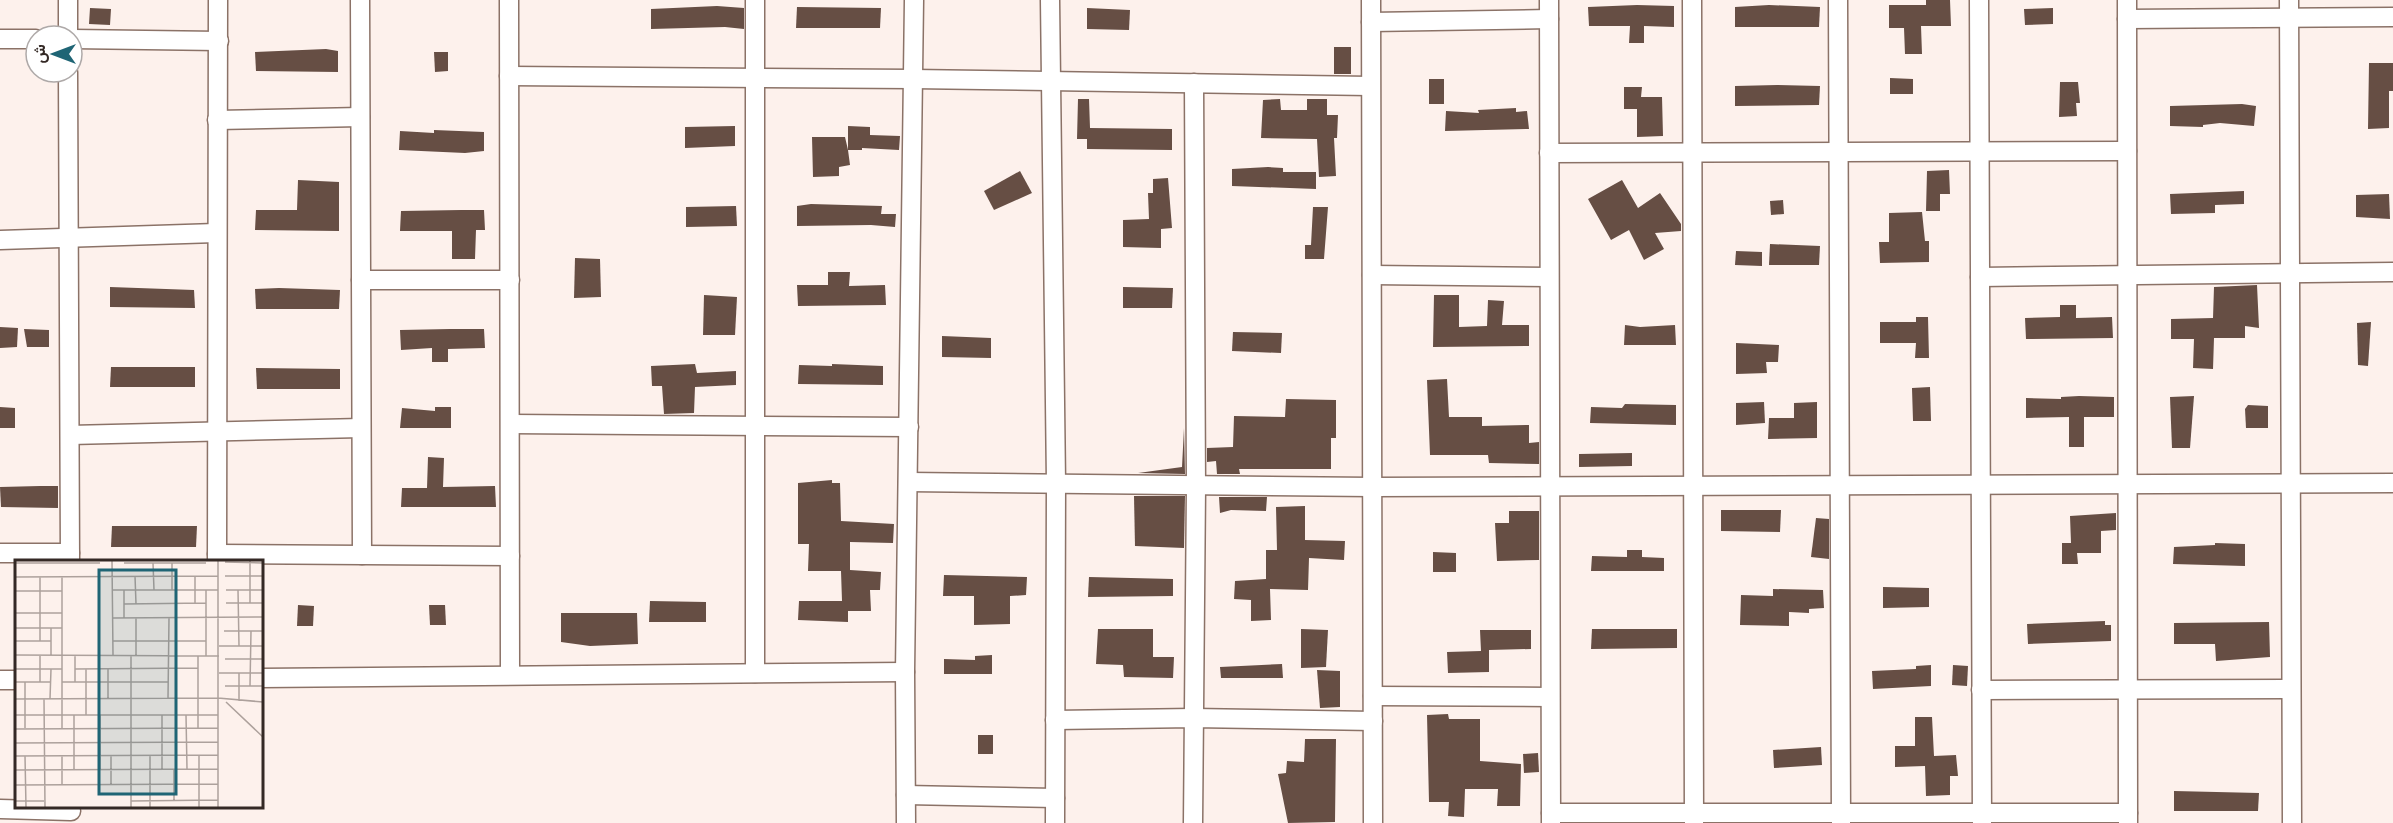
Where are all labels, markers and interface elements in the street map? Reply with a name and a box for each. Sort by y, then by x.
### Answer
north arrow [24,24,84,84]
text: ش [29,44,49,64]
inset map [15,560,262,808]

